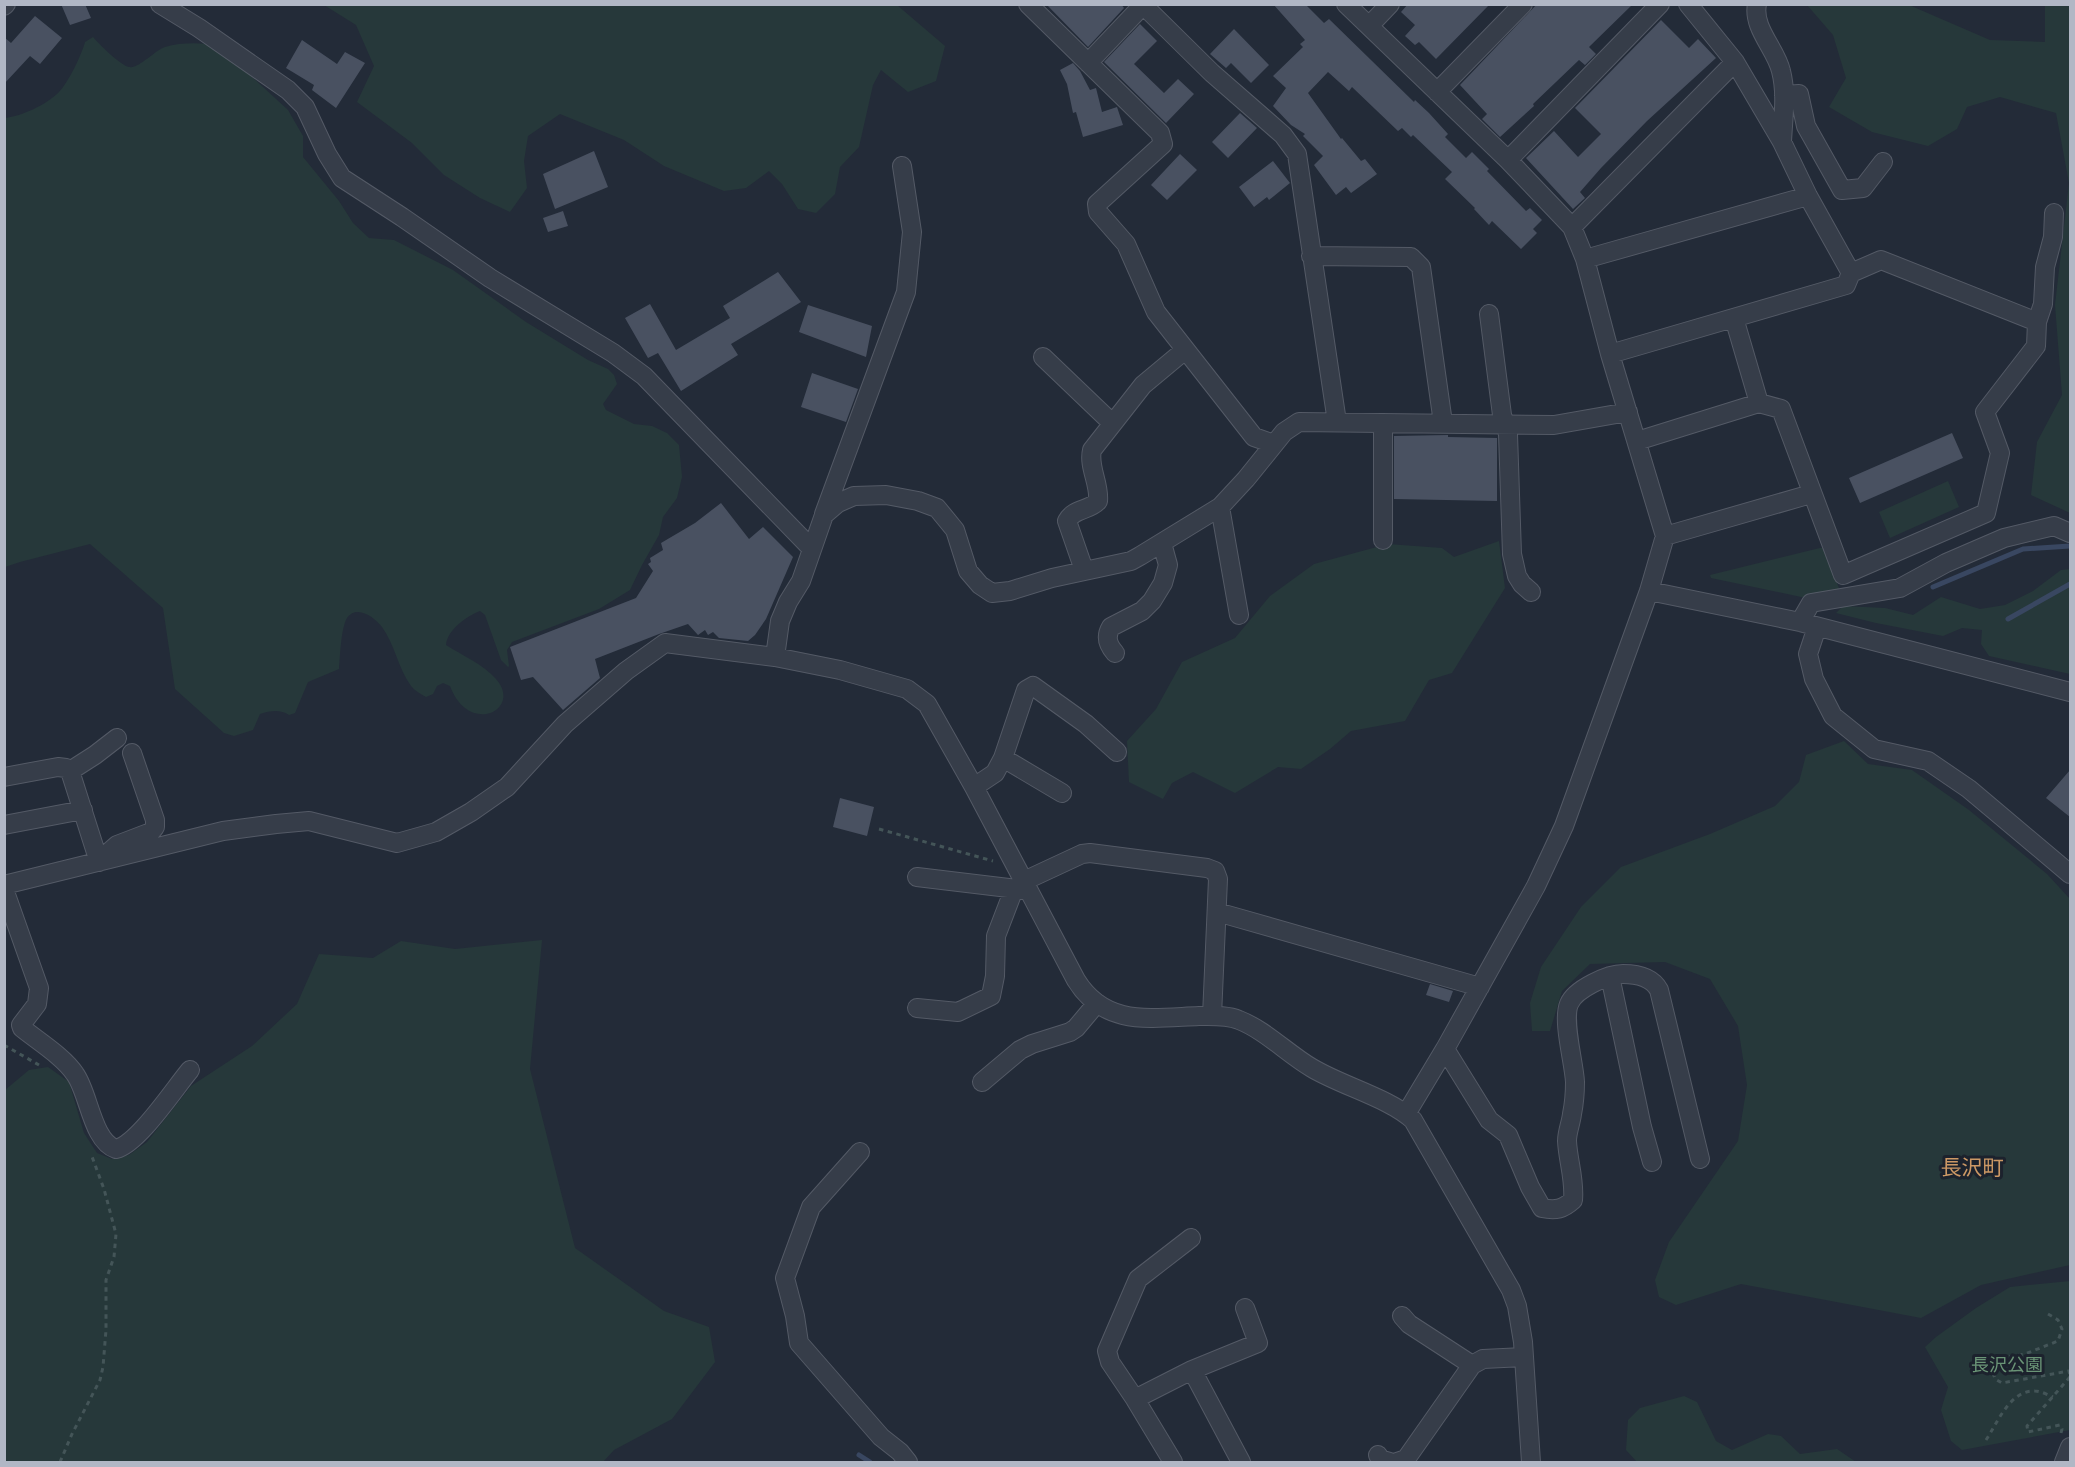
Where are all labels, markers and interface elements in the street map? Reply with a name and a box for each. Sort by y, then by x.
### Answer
district label: 長沢町 [1941,1155,2004,1180]
park label: 長沢公園 [1971,1354,2043,1375]

